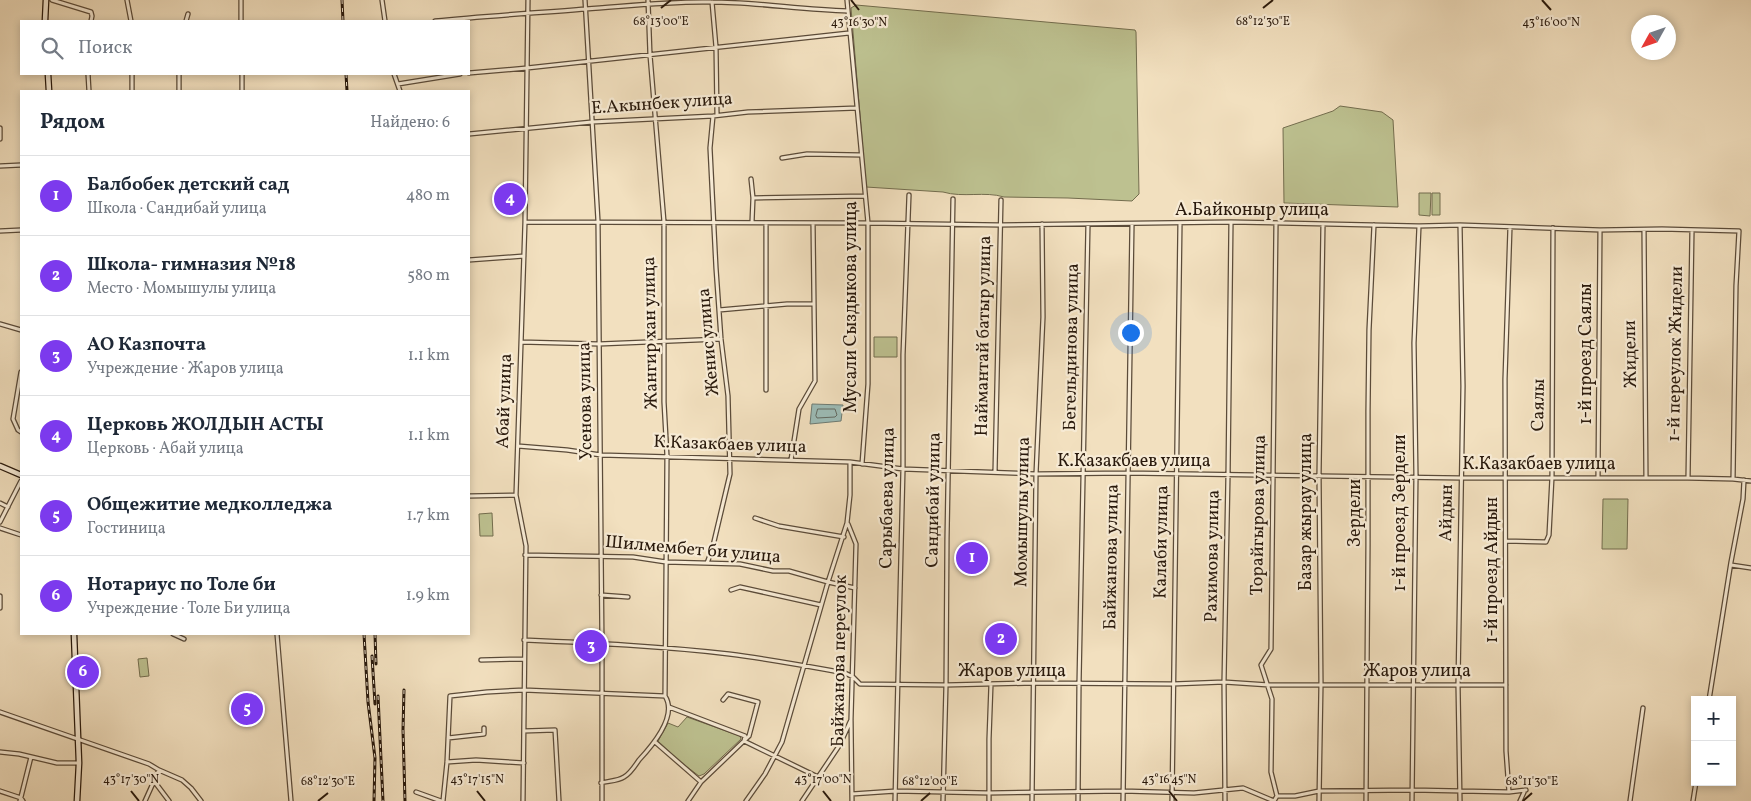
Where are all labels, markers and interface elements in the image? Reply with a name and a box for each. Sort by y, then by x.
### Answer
text: 68°13'00"E [633,14,689,30]
text: 68°12'30"E [1236,14,1290,30]
text: 43°16'30"N [831,15,887,31]
text: 43°16'00"N [1522,15,1580,31]
north arrow [1631,15,1676,60]
search box [20,20,470,75]
icon: search [38,34,66,62]
text: Поиск [78,35,132,61]
street label: Е.Акынбек улица [590,87,734,121]
text: Рядом [40,108,105,137]
text: Найдено: 6 [370,112,450,134]
text: Балбобек детский сад [87,172,289,198]
pin: 4 [494,180,526,218]
text: 1 [53,185,59,207]
text: 480 m [406,185,450,207]
text: Школа · Сандибай улица [87,198,267,220]
street label: А.Байконыр улица [1175,198,1329,223]
street label: Мусали Сыздыкова улица [839,201,864,413]
street label: Наймантай батыр улица [970,235,998,437]
text: Школа- гимназия №18 [87,252,296,278]
street label: Жангир хан улица [637,256,665,410]
street label: Бегельдинова улица [1058,263,1086,431]
text: 2 [52,265,60,287]
text: 580 m [407,265,450,287]
street label: 1-й переулок Жидели [1662,266,1690,442]
text: Место · Момышулы улица [87,278,276,300]
street label: 1-й проезд Саялы [1574,283,1599,425]
street label: Женис улица [692,287,726,397]
your location [1118,320,1144,346]
street label: Жидели [1618,320,1644,388]
text: АО Казпочта [87,332,206,358]
street label: Усенова улица [572,342,600,460]
text: 3 [52,345,60,367]
text: 1.1 km [408,345,450,367]
street label: Абай улица [491,353,519,449]
text: Учреждение · Жаров улица [87,358,284,380]
street label: Саялы [1526,378,1552,432]
text: Церковь ЖОЛДЫН АСТЫ [87,412,324,438]
text: 4 [51,425,61,447]
text: 1.1 km [408,425,450,447]
street label: Сарыбаева улица [874,427,902,569]
street label: К.Казакбаев улица [653,430,807,460]
street label: Сандибай улица [920,432,948,568]
street label: Базар жырау улица [1294,433,1319,591]
street label: Торайгырова улица [1245,434,1273,596]
street label: 1-й проезд Зердели [1388,434,1413,592]
street label: Момышулы улица [1009,437,1037,587]
text: Церковь · Абай улица [87,438,244,460]
street label: К.Казакбаев улица [1057,449,1211,474]
street label: К.Казакбаев улица [1462,452,1616,477]
street label: Зердели [1343,479,1368,547]
street label: Байжанова улица [1098,484,1126,630]
street label: Айдын [1434,484,1460,542]
street label: Калаби улица [1149,485,1175,599]
street label: Рахимова улица [1199,489,1227,623]
text: Общежитие медколледжа [87,492,332,518]
street label: 1-й проезд Айдын [1480,497,1505,643]
text: 5 [52,505,60,527]
text: 1.7 km [406,505,450,527]
text: Гостиница [87,518,166,540]
street label: Шилмембет би улица [604,530,782,570]
pin: 1 [956,539,988,577]
text: Нотариус по Толе би [87,572,276,598]
street label: Байжанова переулок [826,574,854,747]
text: 6 [52,585,60,607]
text: 1.9 km [406,585,450,607]
text: Учреждение · Толе Би улица [87,598,290,620]
pin: 2 [985,620,1017,658]
pin: 3 [575,627,607,665]
pin: 6 [67,653,99,691]
street label: Жаров улица [958,659,1066,684]
street label: Жаров улица [1363,659,1471,684]
pin: 5 [231,690,263,728]
map controls [1691,696,1736,786]
button: + [1691,696,1736,741]
button: − [1691,741,1736,786]
text: 43°17'30"N [103,772,159,788]
text: 43°17'15"N [450,772,504,788]
text: 43°17'00"N [794,772,852,788]
text: 43°16'45"N [1141,772,1197,788]
text: 68°12'30"E [301,774,355,790]
text: 68°12'00"E [902,774,958,790]
text: 68°11'30"E [1506,774,1558,790]

